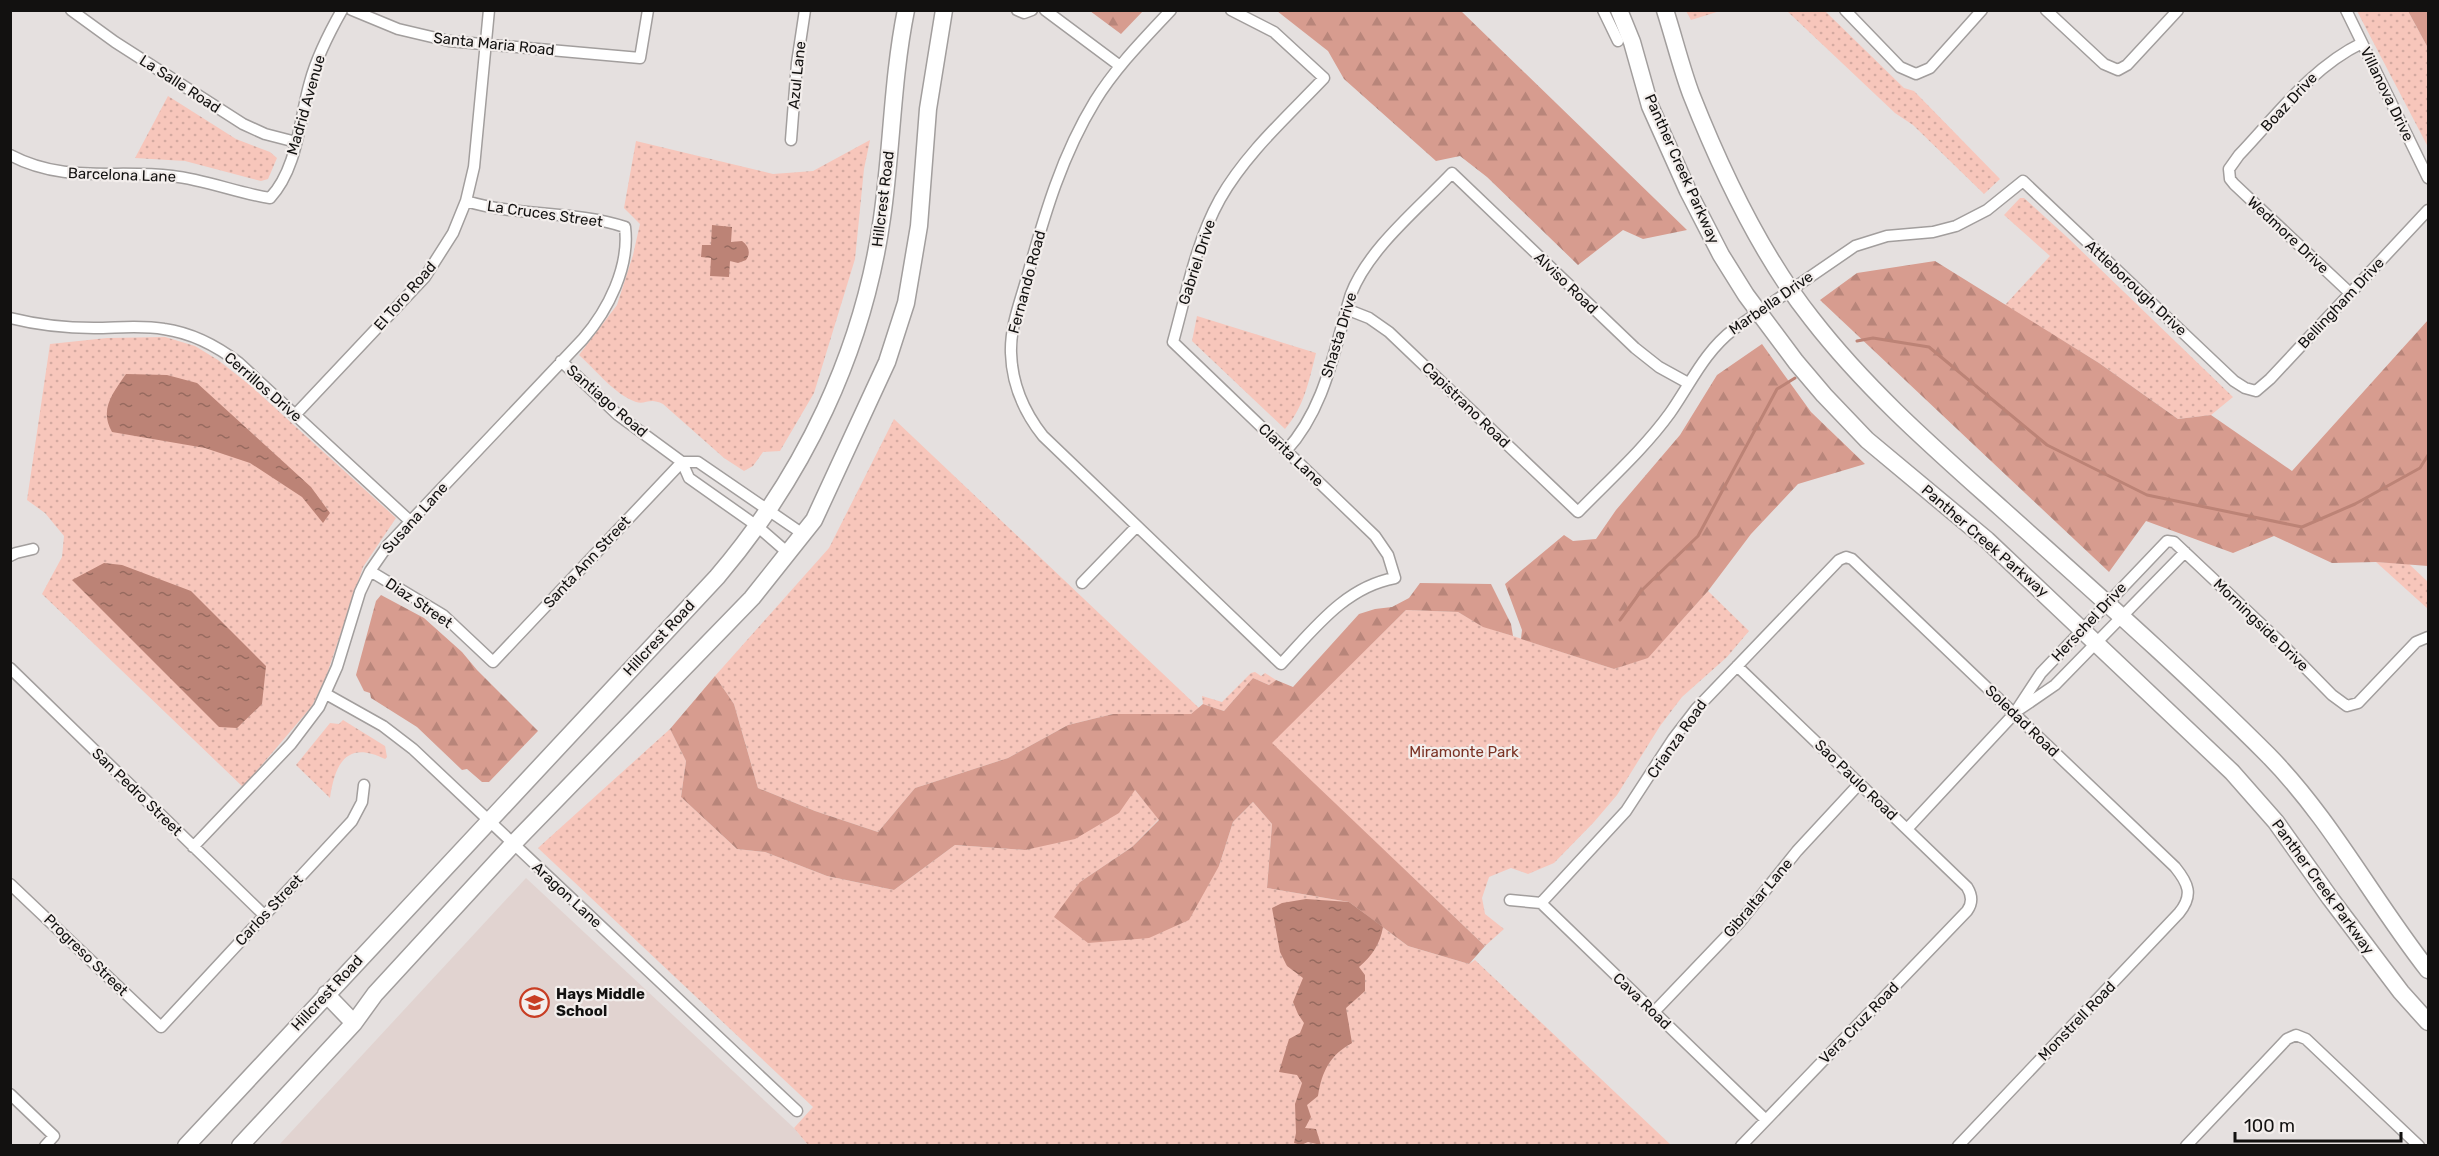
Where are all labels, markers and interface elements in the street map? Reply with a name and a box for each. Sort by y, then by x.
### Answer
street label: Santa Maria Road [433,29,555,59]
street label: Azul Lane [784,40,810,110]
street label: Villanova Drive [2356,44,2418,144]
street label: La Salle Road [136,51,224,117]
street label: Madrid Avenue [283,53,329,157]
street label: Boaz Drive [2257,69,2321,135]
street label: Panther Creek Parkway [1641,91,1723,247]
street label: Hillcrest Road [868,150,898,248]
street label: Barcelona Lane [68,164,176,186]
street label: Wedmore Drive [2244,193,2332,277]
street label: La Cruces Street [486,197,604,231]
street label: Gabriel Drive [1175,217,1219,307]
street label: Fernando Road [1005,229,1049,335]
street label: Attleborough Drive [2082,236,2190,340]
street label: Alviso Road [1531,248,1601,318]
street label: Bellingham Drive [2294,254,2388,352]
street label: El Toro Road [370,258,440,334]
street label: Marbella Drive [1725,267,1817,339]
street label: Shasta Drive [1317,290,1361,380]
street label: Cerrillos Drive [221,348,305,426]
street label: Capistrano Road [1418,359,1514,451]
street label: Santiago Road [563,361,651,441]
street label: Clarita Lane [1255,420,1327,490]
street label: Susana Lane [378,479,452,557]
street label: Panther Creek Parkway [1918,481,2052,601]
street label: Santa Ann Street [540,512,634,612]
street label: Diaz Street [382,574,456,632]
street label: Morningside Drive [2210,575,2312,675]
street label: Herschel Drive [2048,579,2130,665]
street label: Hillcrest Road [619,597,699,679]
street label: Soledad Road [1981,681,2063,761]
street label: Crianza Road [1643,696,1711,782]
street label: Sao Paulo Road [1811,736,1901,824]
park label: Miramonte Park [1409,743,1519,761]
street label: San Pedro Street [88,744,186,840]
street label: Panther Creek Parkway [2268,816,2378,958]
street label: Gibraltar Lane [1720,855,1796,941]
street label: Aragon Lane [529,858,605,932]
street label: Carlos Street [231,871,307,949]
street label: Progreso Street [40,910,132,1000]
street label: Hillcrest Road [287,952,367,1034]
street label: Cava Road [1609,969,1675,1033]
street label: Monstrell Road [2035,977,2119,1065]
street label: Vera Cruz Road [1816,978,1902,1068]
place label: Hays Middle School [556,985,645,1020]
school or university icon: Hays Middle School [519,987,551,1019]
scale bar [2235,1105,2402,1143]
text: 100 m [2244,1115,2295,1137]

